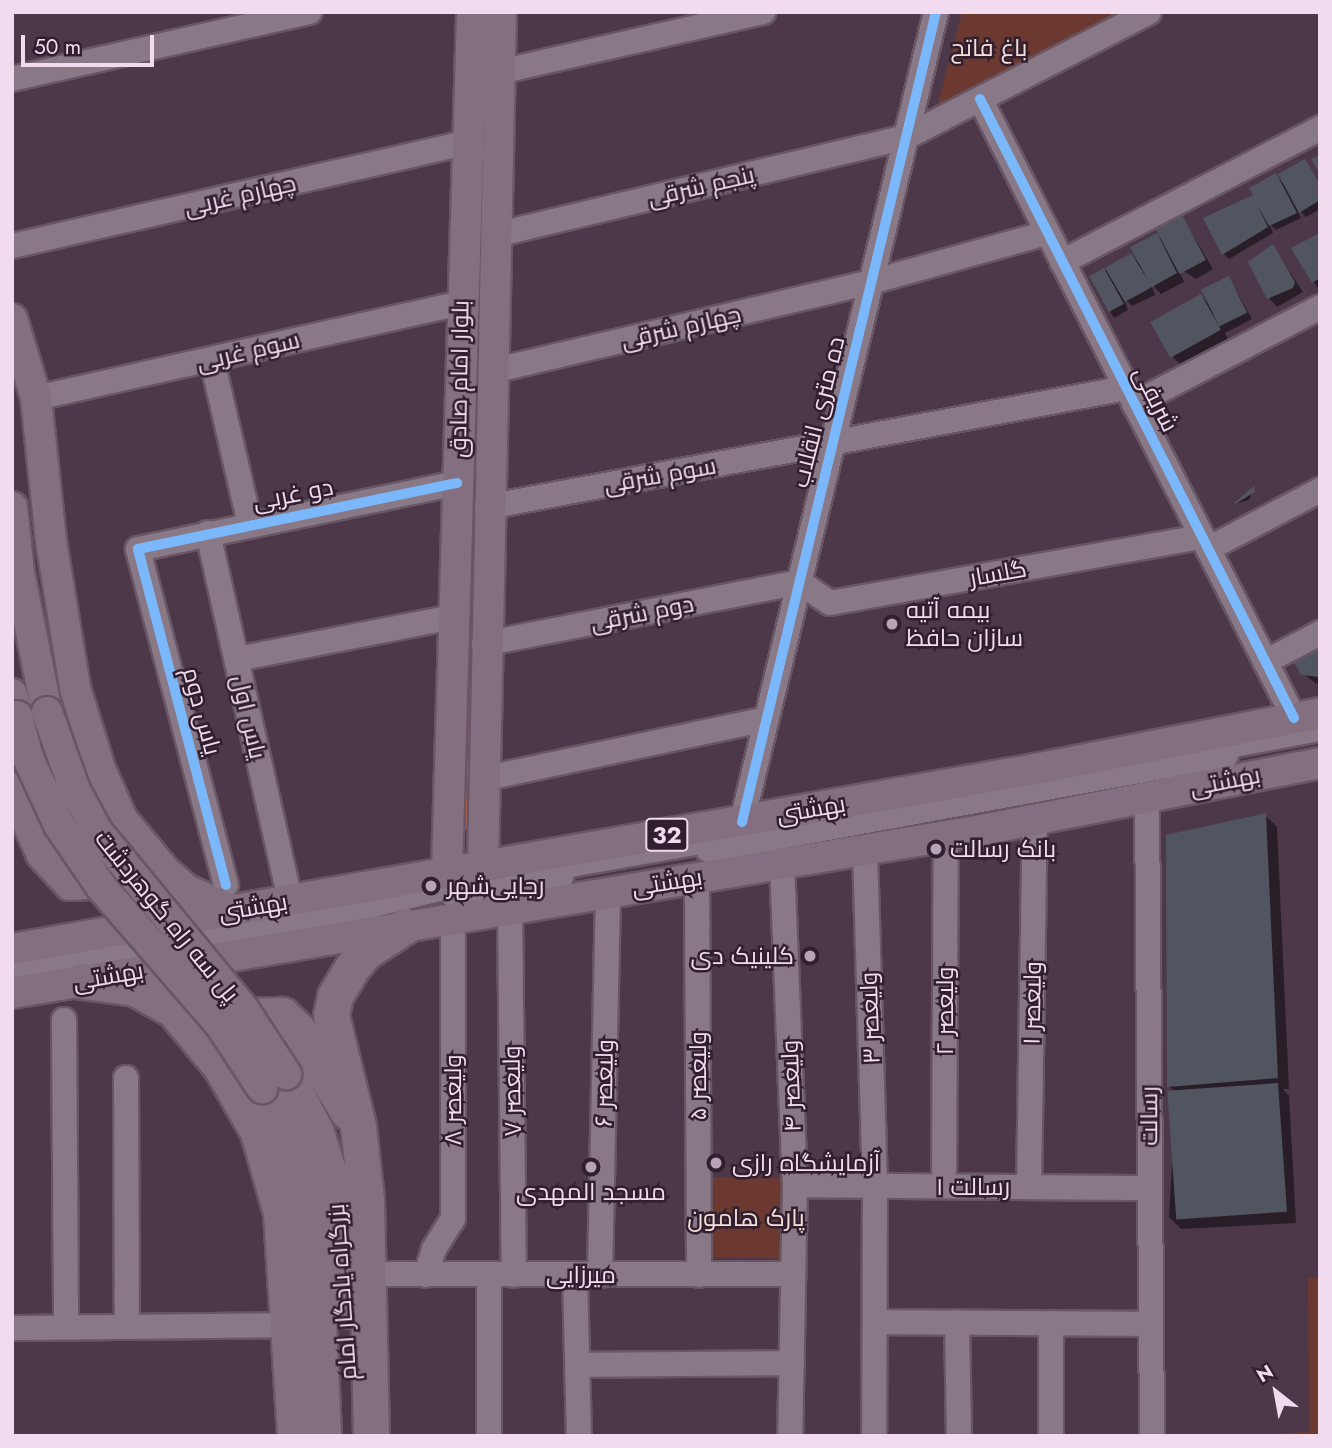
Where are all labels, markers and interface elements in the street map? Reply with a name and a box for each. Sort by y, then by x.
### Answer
scale bar [24,21,158,65]
text: 50 m [34,32,81,62]
park label: باغ فاتح [950,34,1028,62]
street label: پنجم شرقی [645,160,757,212]
street label: چهارم غربی [181,168,299,222]
street label: چهارم شرقی [618,299,744,355]
street label: بلوار امام صادق [443,300,475,458]
street label: سوم غربی [194,325,302,377]
street label: ده متری انقلاب [785,334,851,490]
street label: شریفی [1127,361,1185,437]
street label: سوم شرقی [602,451,718,499]
street label: دو غربی [251,472,335,516]
street label: گلسار [967,554,1029,592]
street label: دوم شرقی [588,589,696,637]
place label: بیمه آتیه سازان حافظ [906,596,1023,652]
marker: بیمه آتیه سازان حافظ [884,616,900,632]
street label: یاس دوم [177,664,227,758]
street label: یاس اول [225,672,273,762]
street label: بهشتی [1187,760,1263,802]
street label: بهشتى [774,789,848,829]
road number: 32 [644,816,690,855]
street label: پل سه راه گوهردشت [89,824,245,1008]
place label: بانک رسالت [950,835,1056,863]
marker: بانک رسالت [928,841,944,857]
street label: بهشتی [630,862,704,902]
place label: رجایی‌شهر [447,872,544,900]
marker: رجایی‌شهر [421,876,441,896]
street label: بهشتى [216,887,290,927]
place label: کلینیک دی [691,942,794,970]
marker: کلینیک دی [800,946,820,966]
street label: بهشتی [70,956,146,996]
street label: ولیعصر ۱ [1017,961,1047,1045]
street label: ولیعصر ۲ [931,967,959,1055]
street label: ولیعصر ۳ [854,971,886,1065]
street label: ولیعصر ۵ [684,1031,712,1121]
street label: ولیعصر ۶ [589,1039,619,1127]
street label: ولیعصر ۴ [775,1040,807,1132]
street label: ولیعصر ۷ [497,1045,527,1137]
street label: ولیعصر ۸ [439,1054,467,1146]
street label: رسالت [1135,1086,1163,1146]
place label: آزمایشگاه رازی [732,1149,880,1177]
marker: آزمایشگاه رازی [706,1153,726,1173]
marker: مسجد المهدی [583,1159,599,1175]
street label: رسالت ۱ [936,1173,1010,1201]
place label: مسجد المهدی [516,1178,666,1206]
street label: بزرگراه یادگار امام [321,1203,363,1381]
park label: پارک هامون [687,1204,805,1232]
street label: میرزایی [546,1261,616,1289]
north arrow [1241,1357,1311,1427]
text: N [1252,1358,1278,1389]

